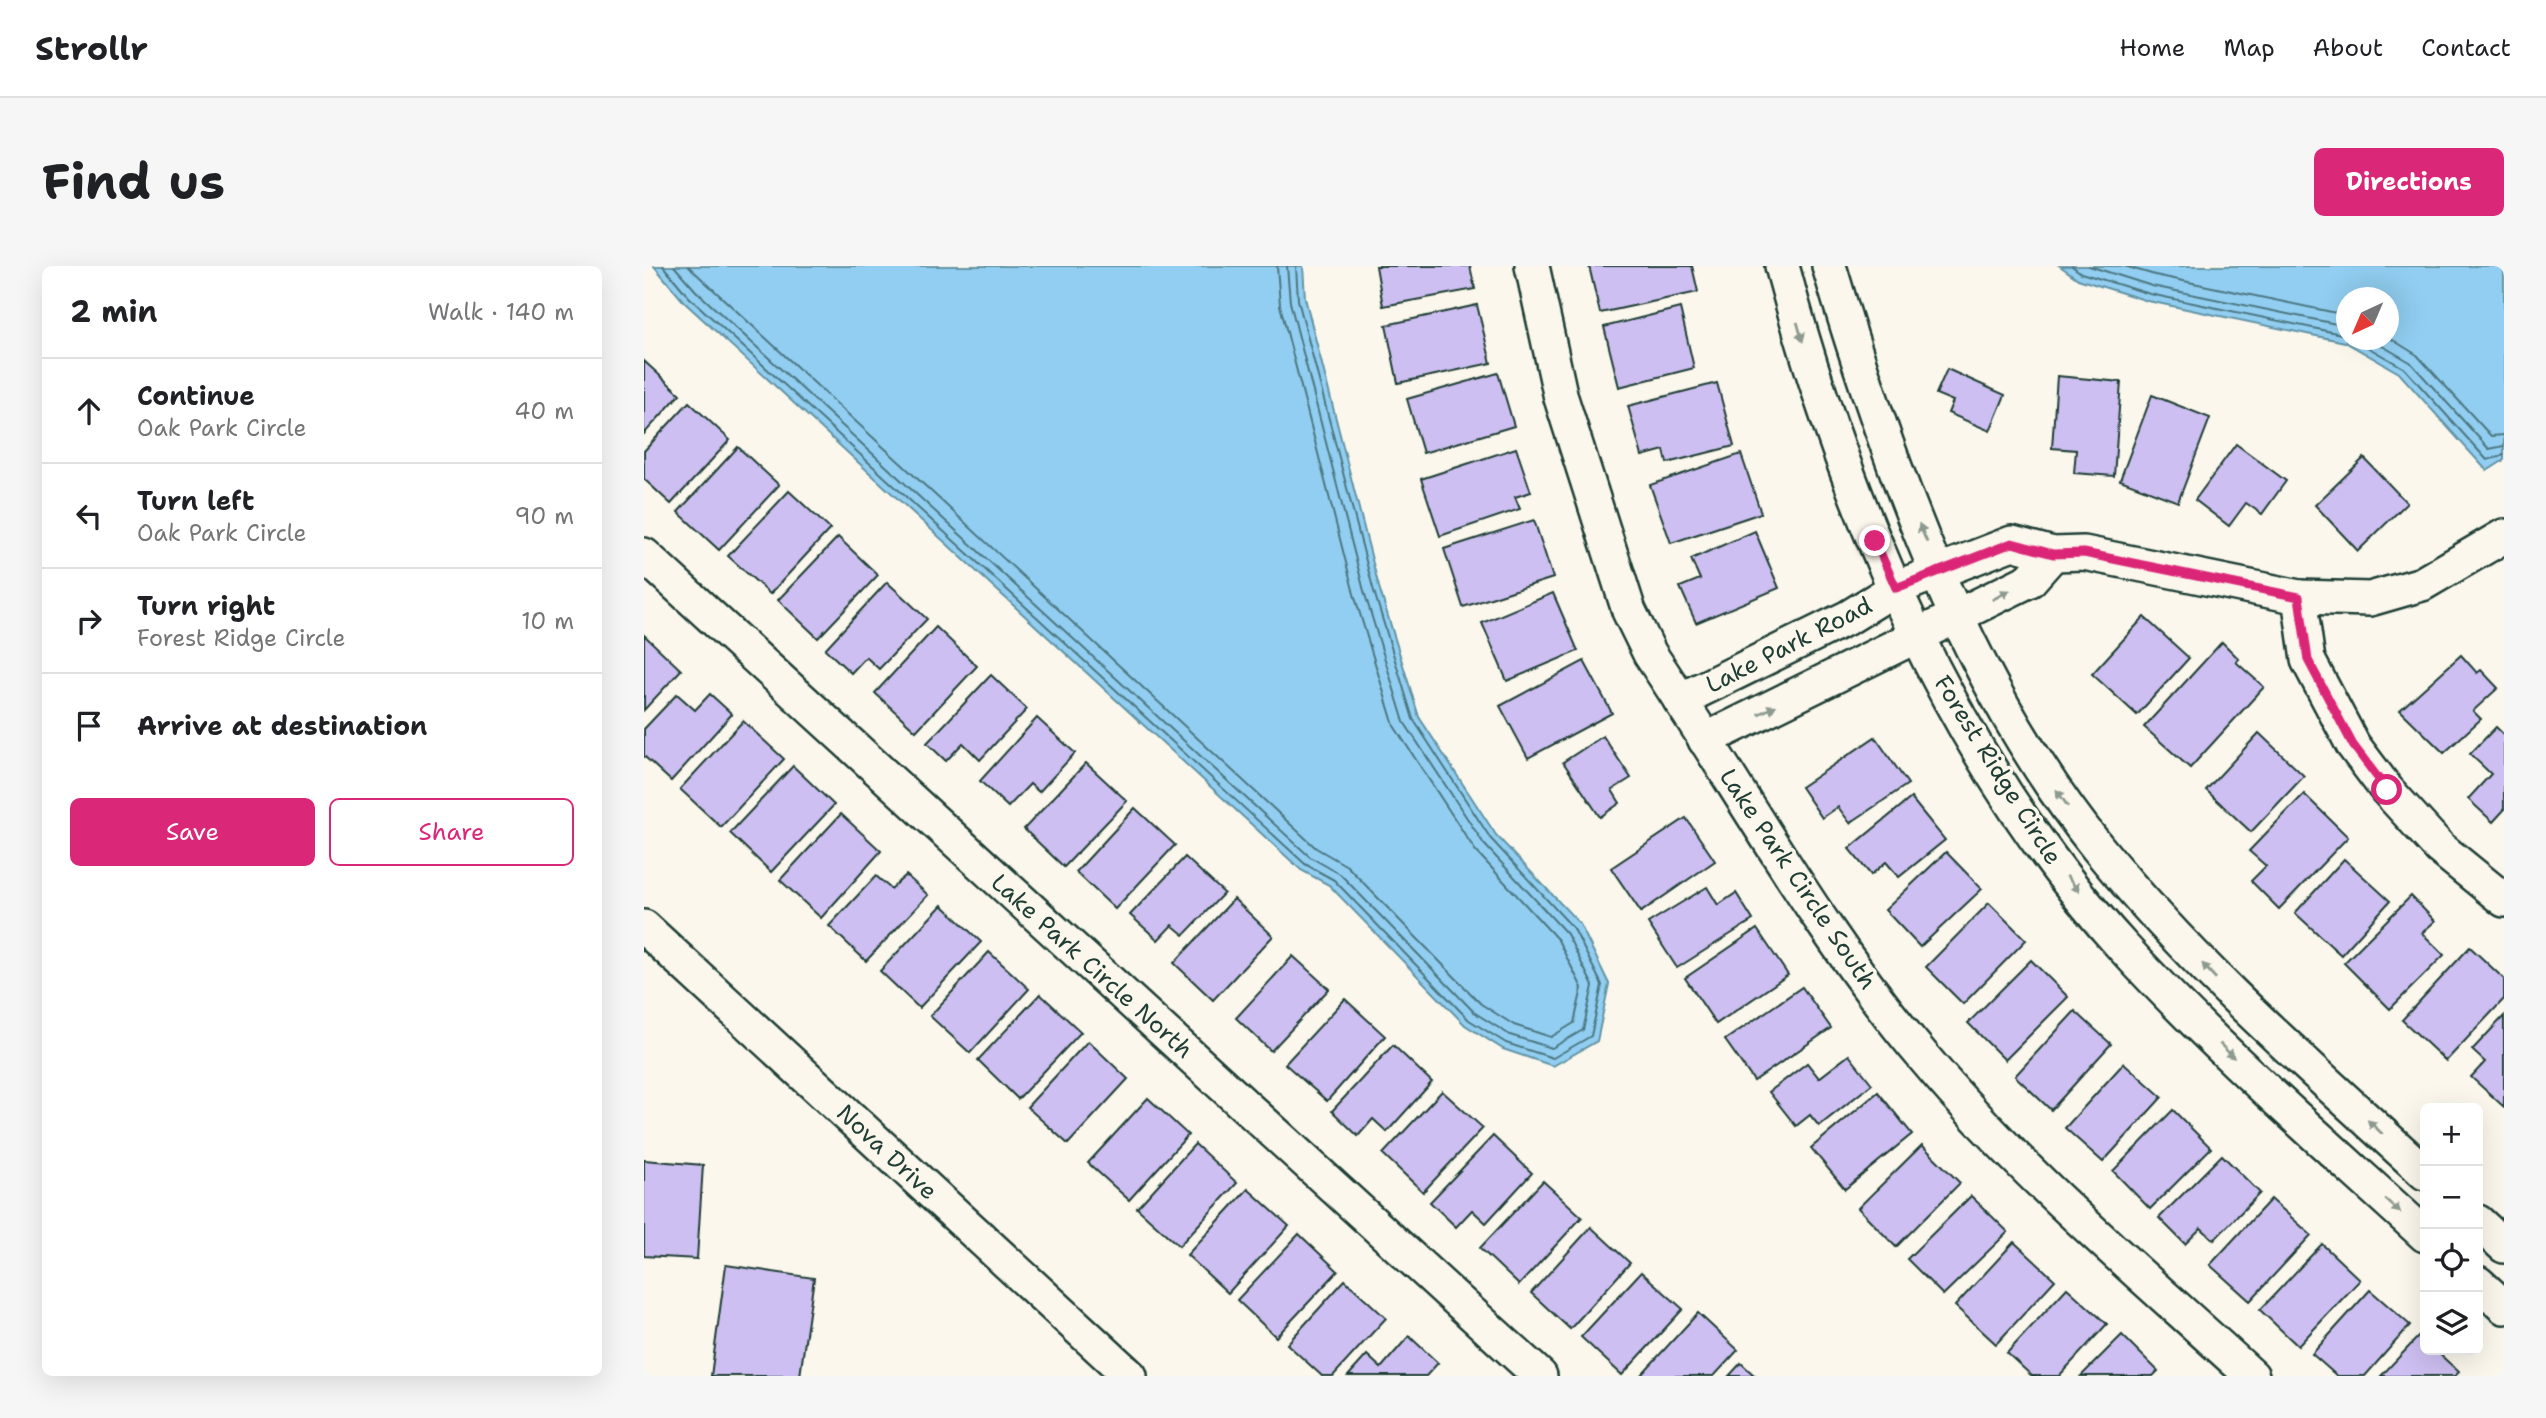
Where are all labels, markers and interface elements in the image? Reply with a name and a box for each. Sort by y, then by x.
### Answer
text: Strollr [35,26,148,71]
text: Home [2119,32,2185,64]
text: Map [2223,32,2275,64]
text: About [2313,32,2383,64]
text: Contact [2421,32,2511,64]
button: Directions [2314,148,2504,216]
text: Find us [42,149,225,215]
north arrow [2336,287,2399,350]
text: 2 min [70,291,157,332]
text: Walk · 140 m [428,297,574,327]
one-way arrow [1795,322,1805,343]
text: Continue [137,378,255,413]
icon: ahead [70,392,108,430]
text: 40 m [514,396,574,426]
text: Oak Park Circle [137,413,307,443]
text: Turn left [137,483,254,518]
icon: left [70,497,108,535]
text: 90 m [514,501,574,531]
text: Oak Park Circle [137,518,307,548]
one-way arrow [1917,522,1928,543]
route end [1859,525,1890,556]
text: Turn right [137,588,275,623]
street label: Lake Park Road [1700,589,1878,701]
one-way arrow [1991,590,2011,601]
icon: right [70,602,108,640]
text: 10 m [521,606,574,636]
text: Forest Ridge Circle [137,623,346,653]
street label: Forest Ridge Circle [1927,669,2069,871]
one-way arrow [1757,704,1777,715]
icon: arrive [70,707,108,745]
text: Arrive at destination [137,708,427,743]
street label: Lake Park Circle South [1712,762,1884,996]
route start [2371,774,2402,805]
one-way arrow [2056,789,2070,807]
button: Save [70,798,315,866]
button: Share [329,798,574,866]
street label: Lake Park Circle North [984,867,1200,1065]
one-way arrow [2065,875,2080,893]
one-way arrow [2202,963,2217,980]
one-way arrow [2218,1043,2235,1060]
street label: Nova Drive [830,1097,944,1207]
map controls [2420,1103,2483,1355]
button: + [2420,1103,2483,1166]
one-way arrow [2366,1119,2384,1135]
button: − [2420,1166,2483,1229]
one-way arrow [2385,1197,2402,1213]
button: locate [2420,1229,2483,1292]
button: layers [2420,1292,2483,1355]

